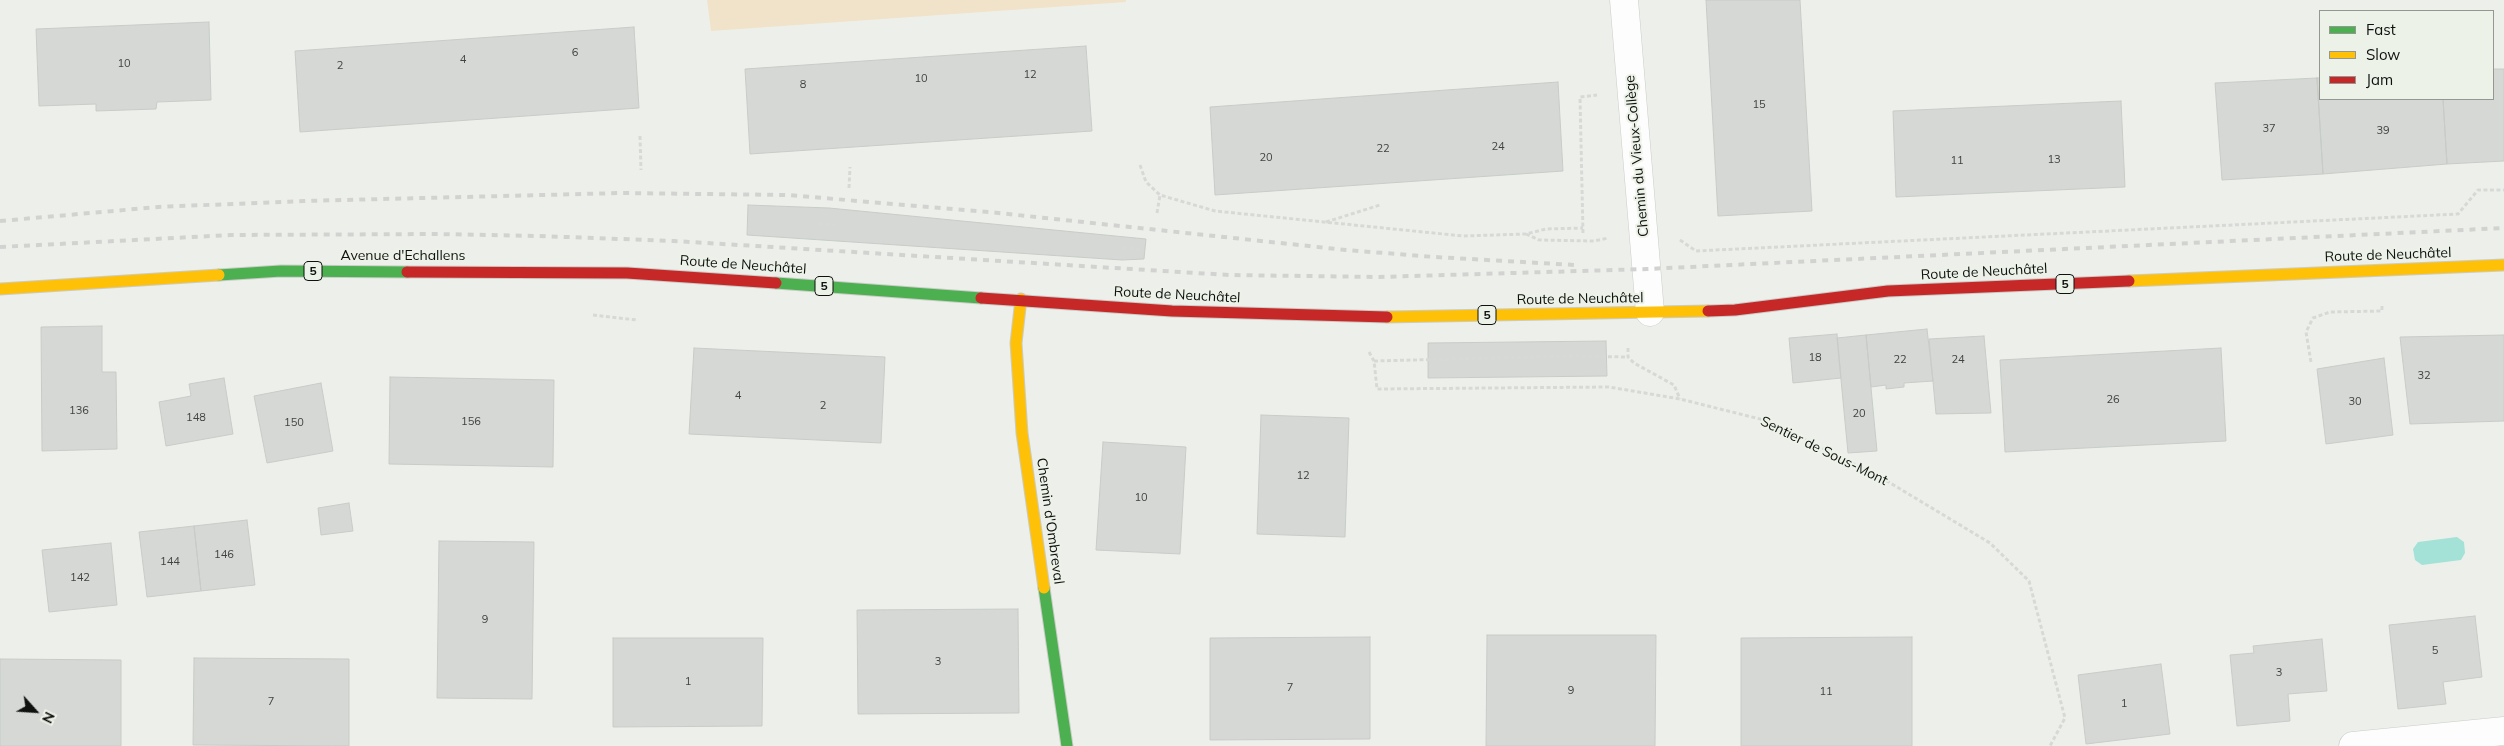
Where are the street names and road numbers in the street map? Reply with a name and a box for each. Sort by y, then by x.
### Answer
street label: Chemin du Vieux-Collège [1622,74,1652,238]
street label: Route de Neuchâtel [2324,244,2452,266]
street label: Avenue d'Echallens [340,248,466,264]
street label: Route de Neuchâtel [679,252,807,278]
street label: Route de Neuchâtel [1920,260,2048,284]
road number: 5 [304,262,322,280]
road number: 5 [2056,274,2074,294]
road number: 5 [815,276,833,296]
street label: Route de Neuchâtel [1113,283,1241,307]
street label: Route de Neuchâtel [1516,289,1644,309]
road number: 5 [1478,306,1496,324]
street label: Sentier de Sous-Mont [1758,413,1890,489]
street label: Chemin d'Ombreval [1033,457,1067,585]

